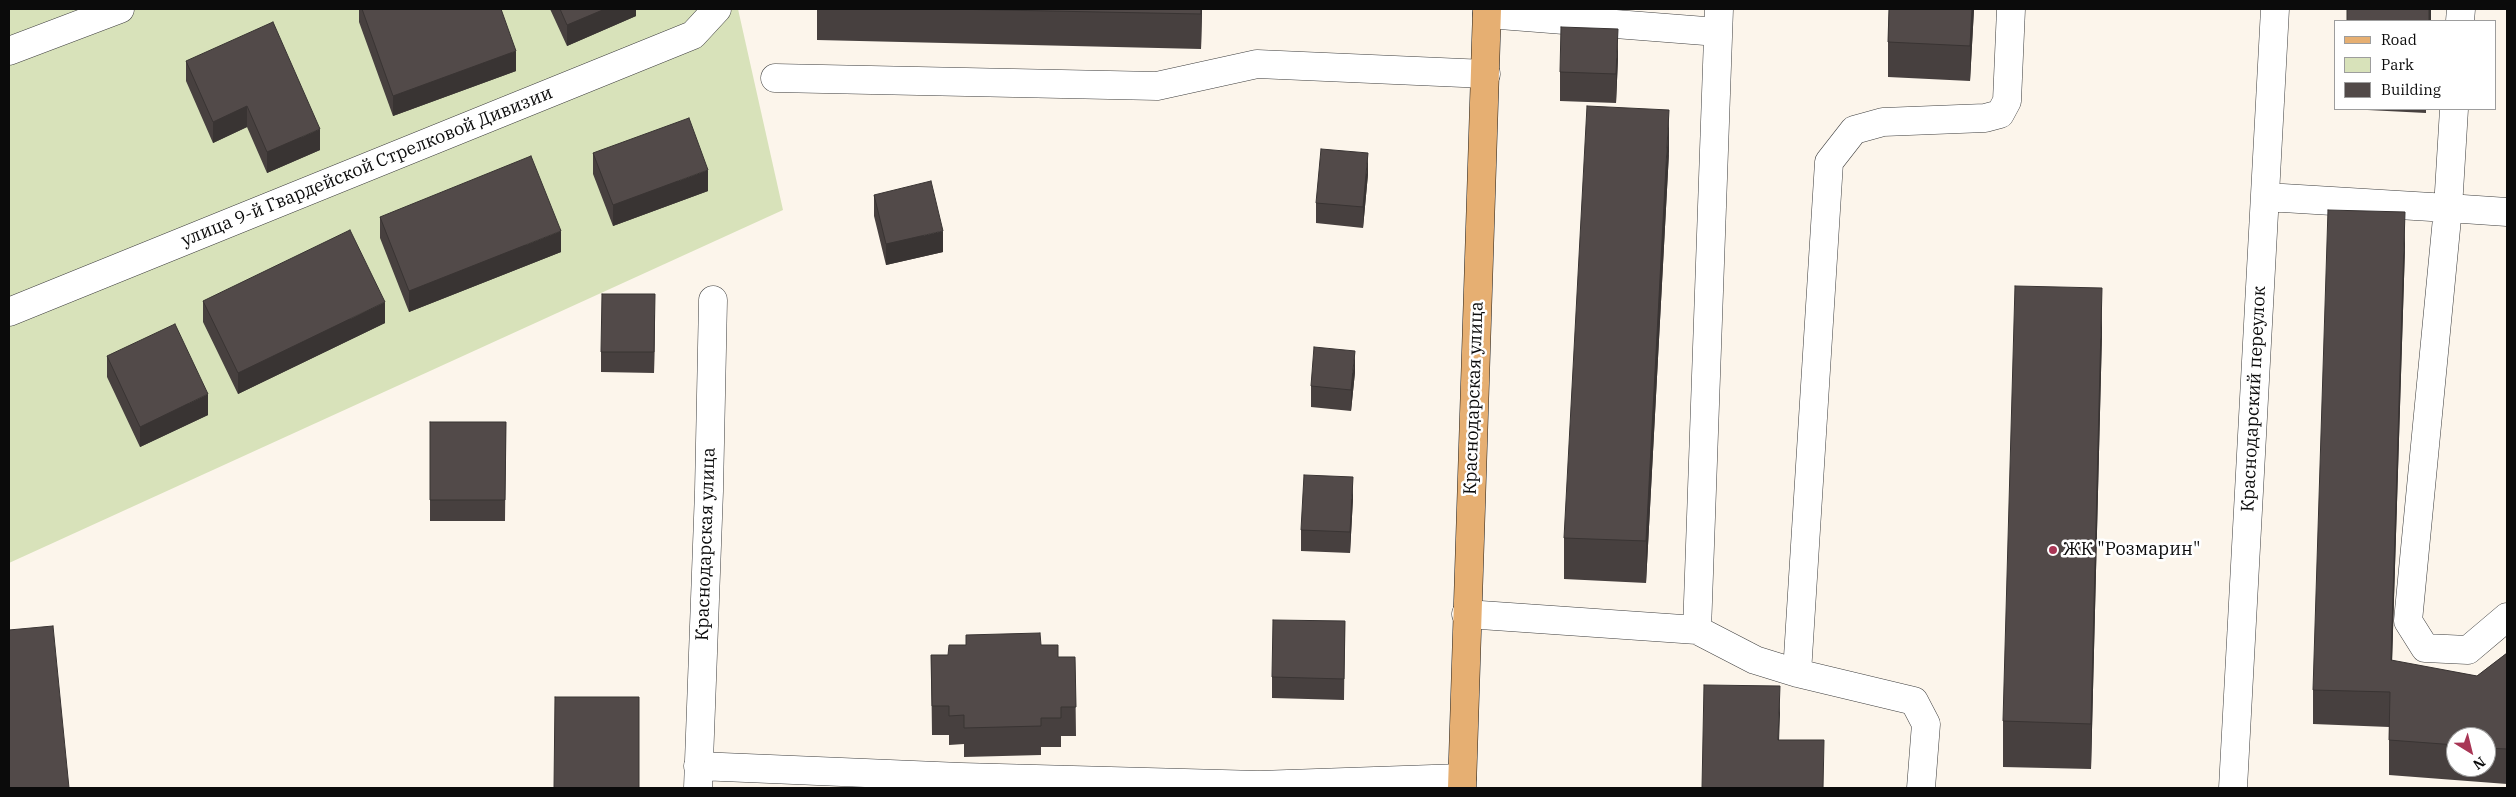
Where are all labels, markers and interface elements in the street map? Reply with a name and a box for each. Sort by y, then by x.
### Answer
legend [2334,20,2496,110]
text: Road [2381,30,2417,49]
text: Park [2381,55,2414,74]
text: Building [2381,80,2441,99]
street label: улица 9-й Гвардейской Стрелковой Дивизии [178,82,556,252]
street label: Краснодарский переулок [2237,285,2271,513]
street label: Краснодарская улица [1460,301,1488,495]
street label: Краснодарская улица [692,447,720,641]
place label: ЖК "Розмарин" [2063,539,2200,561]
marker: ЖК "Розмарин" [2047,544,2059,556]
north arrow [2446,727,2496,777]
text: N [2469,753,2489,774]

